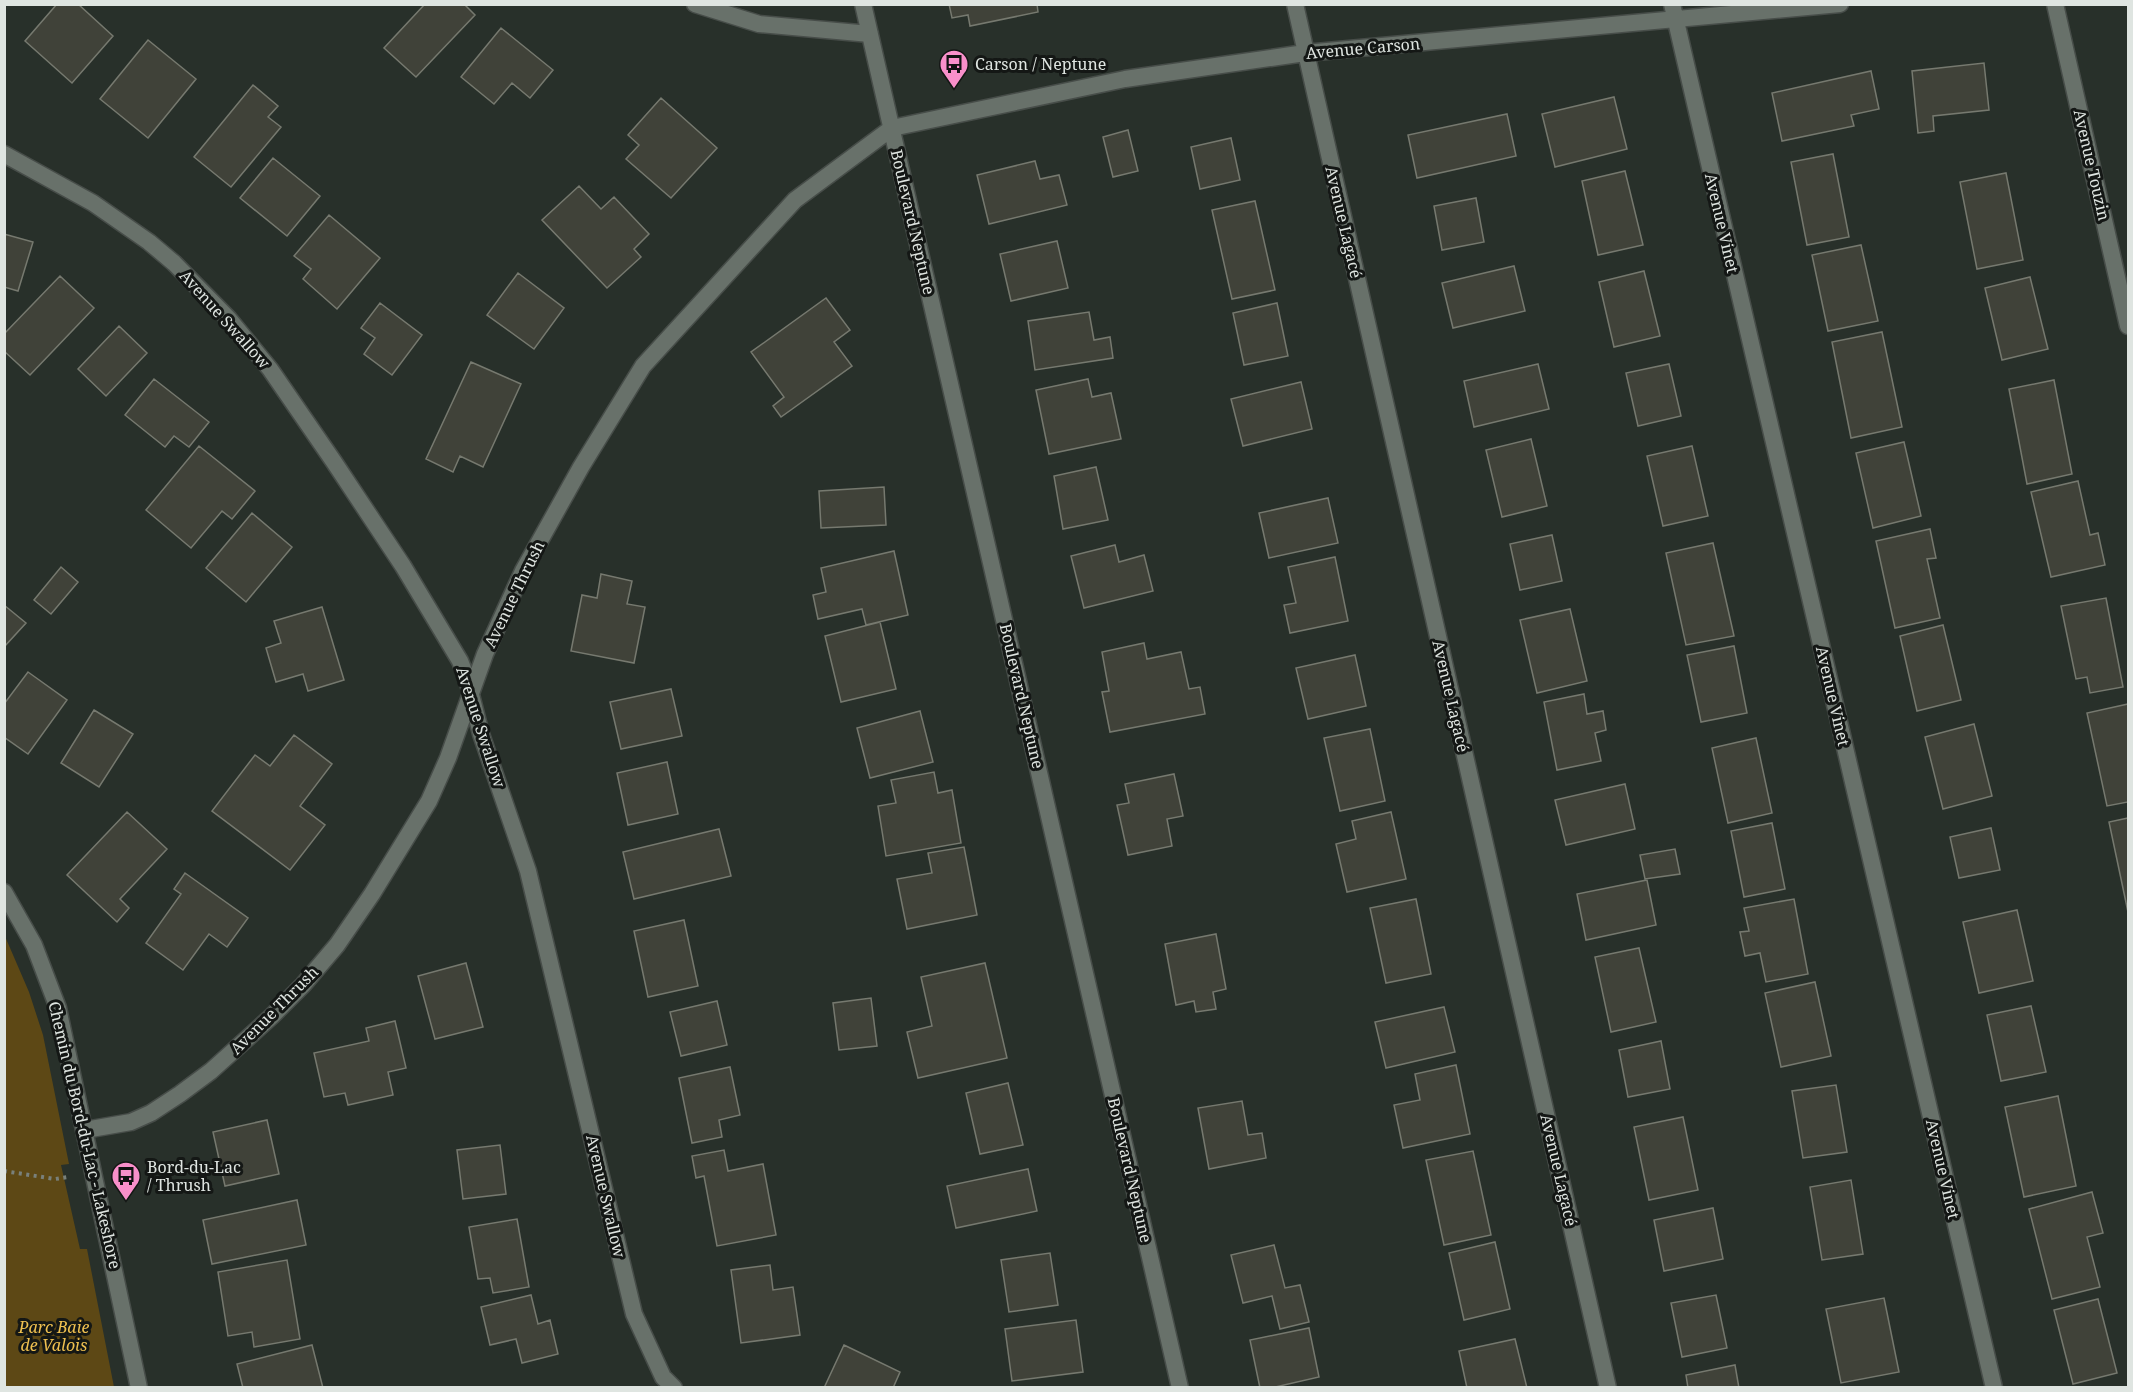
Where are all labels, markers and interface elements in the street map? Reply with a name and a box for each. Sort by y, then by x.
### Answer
street label: Avenue Carson [1305,32,1421,64]
bus stop icon: Carson / Neptune [938,48,970,90]
place label: Carson / Neptune [975,53,1106,75]
street label: Avenue Touzin [2069,107,2115,223]
street label: Boulevard Neptune [886,147,940,297]
street label: Avenue Lagacé [1320,164,1368,280]
street label: Avenue Vinet [1700,171,1744,275]
street label: Avenue Swallow [175,265,275,373]
street label: Avenue Thrush [479,537,549,651]
street label: Boulevard Neptune [995,621,1049,771]
street label: Avenue Lagacé [1427,638,1475,754]
street label: Avenue Vinet [1811,644,1855,748]
street label: Avenue Swallow [451,664,511,790]
street label: Avenue Thrush [225,961,323,1059]
street label: Chemin du Bord-du-Lac - Lakeshore [43,999,127,1271]
street label: Boulevard Neptune [1103,1095,1157,1245]
street label: Avenue Lagacé [1535,1112,1583,1228]
street label: Avenue Vinet [1921,1117,1965,1221]
street label: Avenue Swallow [581,1132,631,1260]
place label: Bord-du-Lac / Thrush [147,1156,241,1196]
bus stop icon: Bord-du-Lac / Thrush [110,1160,142,1202]
park label: Parc Baie de Valois [18,1316,89,1356]

